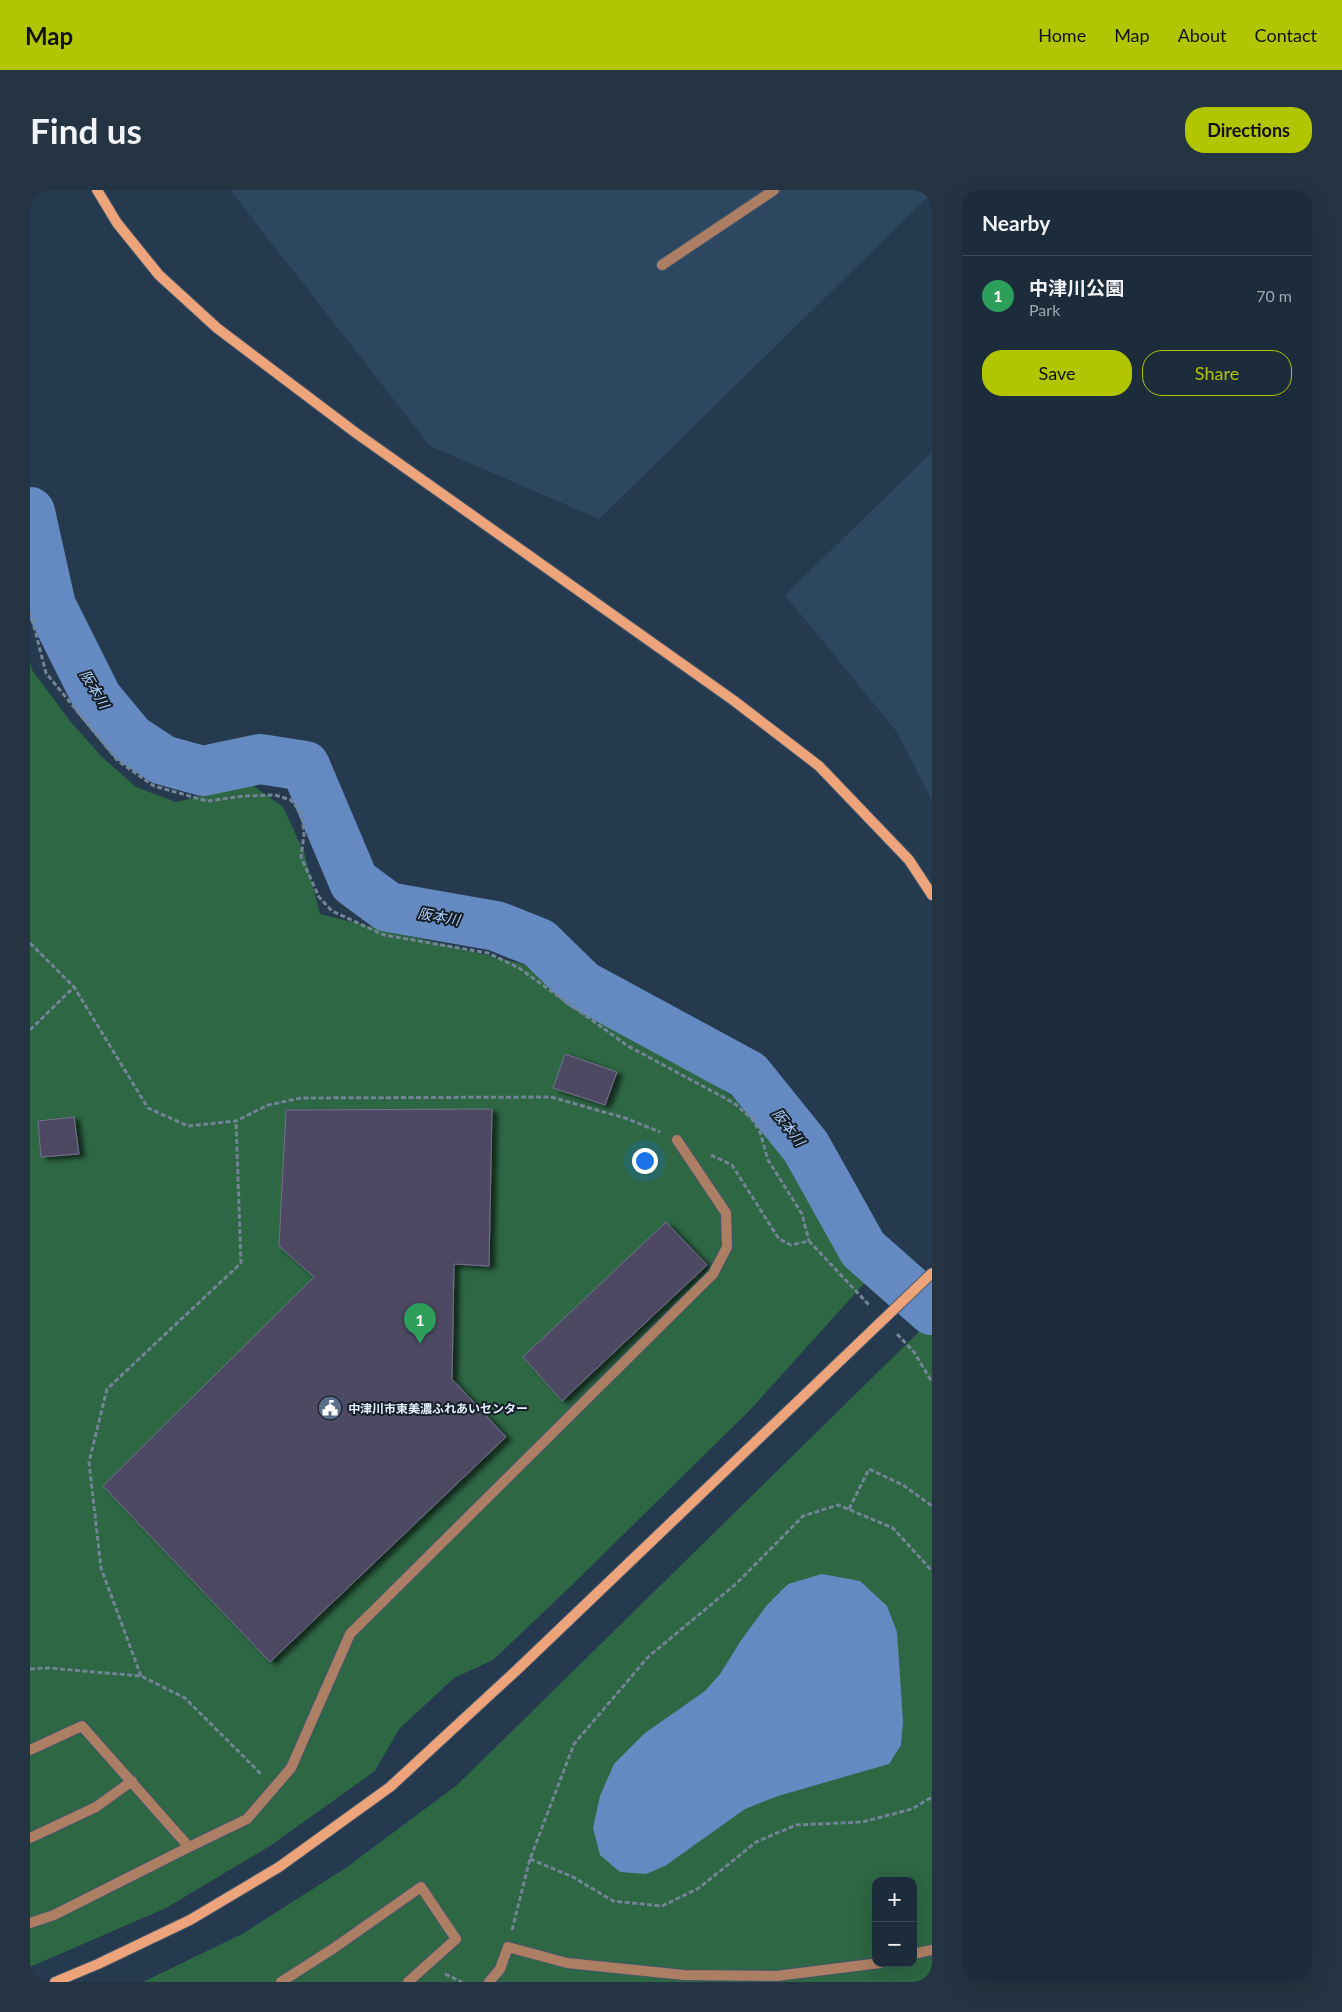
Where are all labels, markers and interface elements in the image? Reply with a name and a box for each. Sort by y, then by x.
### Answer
text: Map [25,21,73,50]
text: Home [1038,24,1086,46]
text: Map [1114,24,1150,46]
text: About [1178,24,1227,46]
text: Contact [1255,24,1317,46]
button: Directions [1185,107,1312,153]
text: Find us [30,109,142,151]
text: Nearby [982,210,1050,235]
text: 中津川公園 [1029,276,1124,299]
text: 1 [993,286,1003,305]
text: 70 m [1256,286,1292,305]
text: Park [1029,300,1060,319]
button: Save [982,350,1132,396]
button: Share [1142,350,1292,396]
water label: 阪本川 [77,667,114,713]
water label: 阪本川 [417,904,463,928]
water label: 阪本川 [769,1105,810,1150]
your location [632,1148,658,1174]
pin: 1 [404,1303,436,1344]
public building icon: 中津川市東美濃ふれあいセンター [317,1395,343,1421]
place label: 中津川市東美濃ふれあいセンター [348,1401,528,1416]
map controls [872,1877,917,1967]
button: + [872,1877,917,1922]
button: − [872,1922,917,1967]

